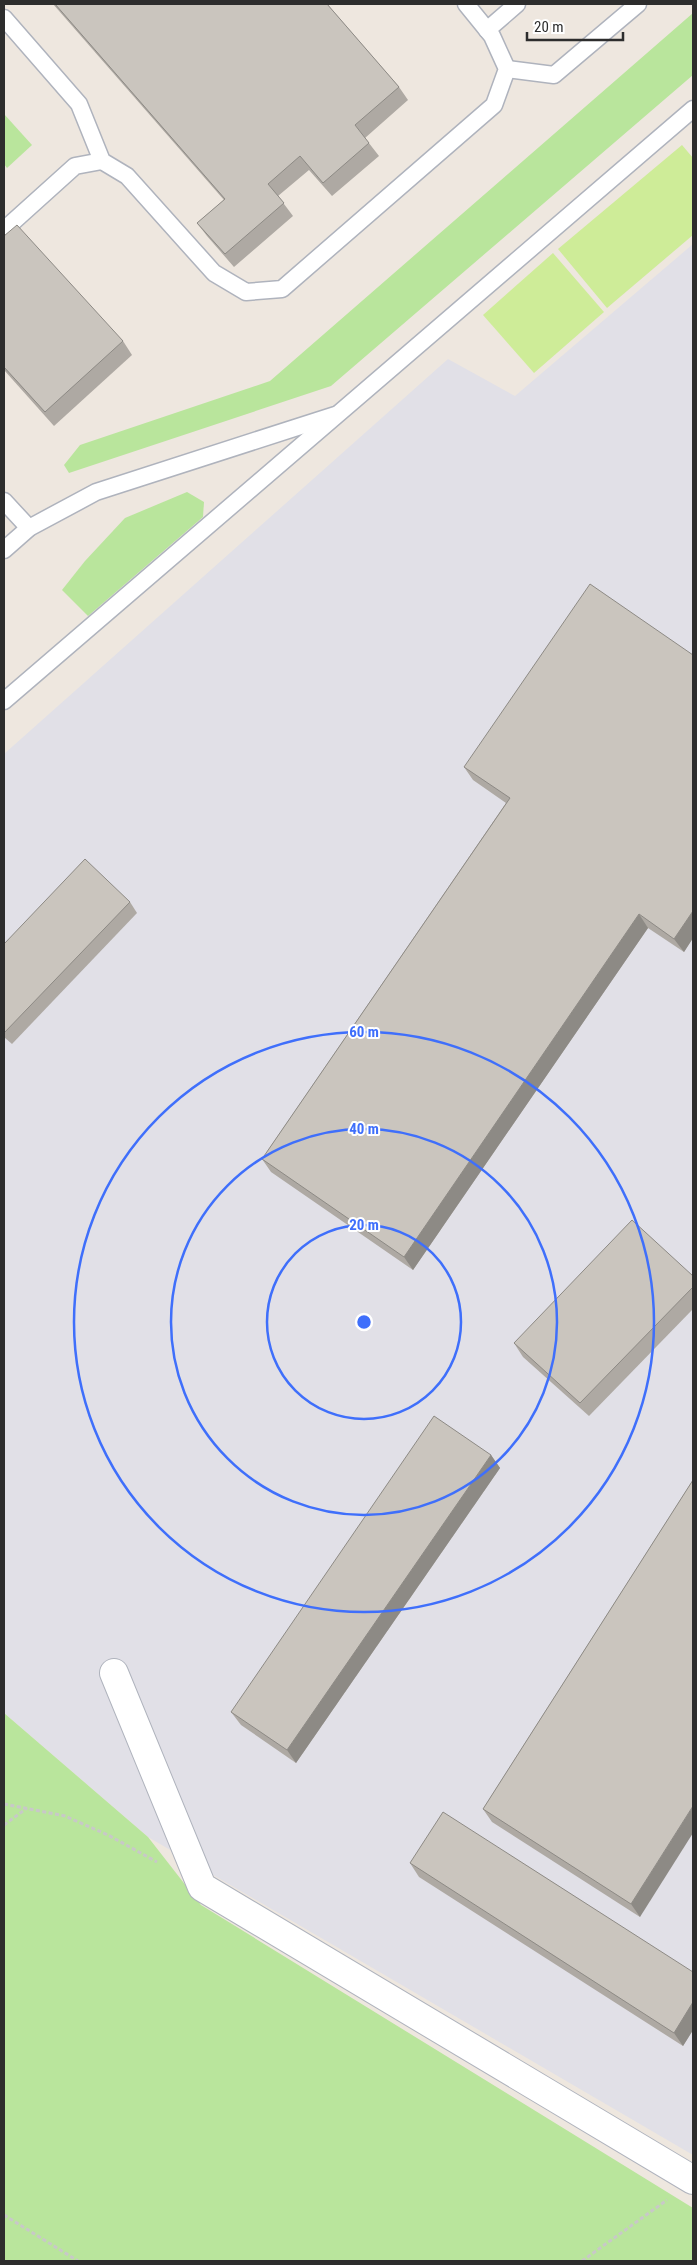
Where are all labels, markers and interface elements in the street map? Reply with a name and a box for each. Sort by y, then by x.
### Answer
scale bar [527,10,623,42]
text: 20 m [534,18,564,36]
text: 60 m [349,1023,379,1041]
text: 40 m [349,1120,379,1138]
text: 20 m [349,1216,379,1234]
centre of rings [355,1313,373,1331]

